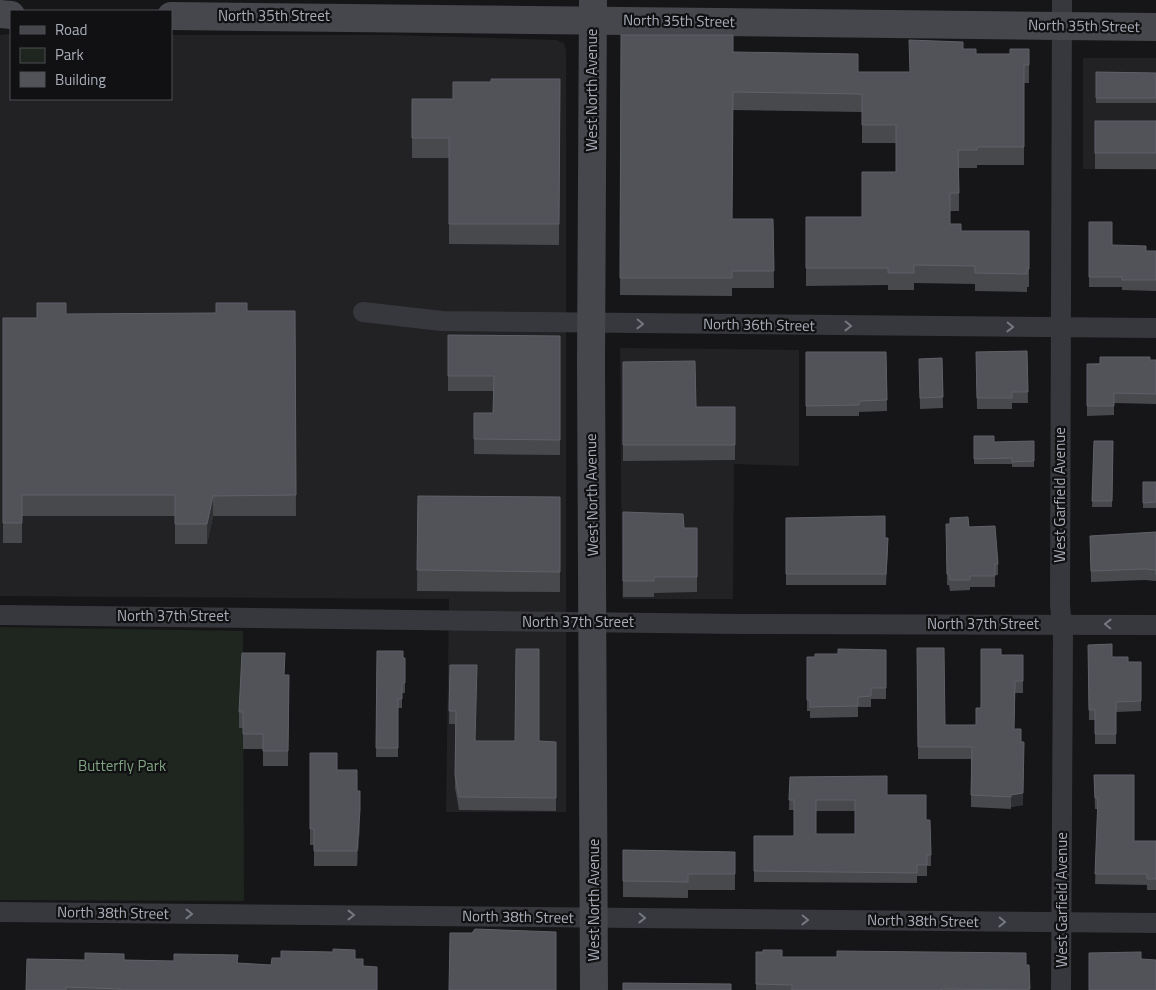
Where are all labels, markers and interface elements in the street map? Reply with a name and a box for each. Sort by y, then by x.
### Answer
street label: North 35th Street [218,4,331,27]
street label: North 35th Street [623,8,736,33]
legend [10,10,172,100]
street label: North 35th Street [1028,13,1141,38]
text: Road [55,18,87,41]
street label: West North Avenue [580,29,603,151]
text: Park [55,43,84,66]
text: Building [55,68,106,91]
street label: North 36th Street [703,312,816,337]
one-way arrow [636,318,644,329]
one-way arrow [844,320,852,331]
one-way arrow [1006,322,1014,332]
street label: West Garfield Avenue [1048,427,1071,563]
street label: West North Avenue [579,433,604,557]
street label: North 37th Street [117,604,230,627]
street label: North 37th Street [522,610,635,633]
street label: North 37th Street [927,612,1040,635]
one-way arrow [1104,619,1112,629]
park label: Butterfly Park [78,754,166,777]
street label: West Garfield Avenue [1050,832,1073,968]
street label: West North Avenue [582,839,605,961]
street label: North 38th Street [57,900,170,925]
street label: North 38th Street [462,904,575,929]
street label: North 38th Street [867,908,980,933]
one-way arrow [185,909,193,919]
one-way arrow [348,910,355,920]
one-way arrow [639,913,647,923]
one-way arrow [802,915,809,925]
one-way arrow [999,917,1007,927]

